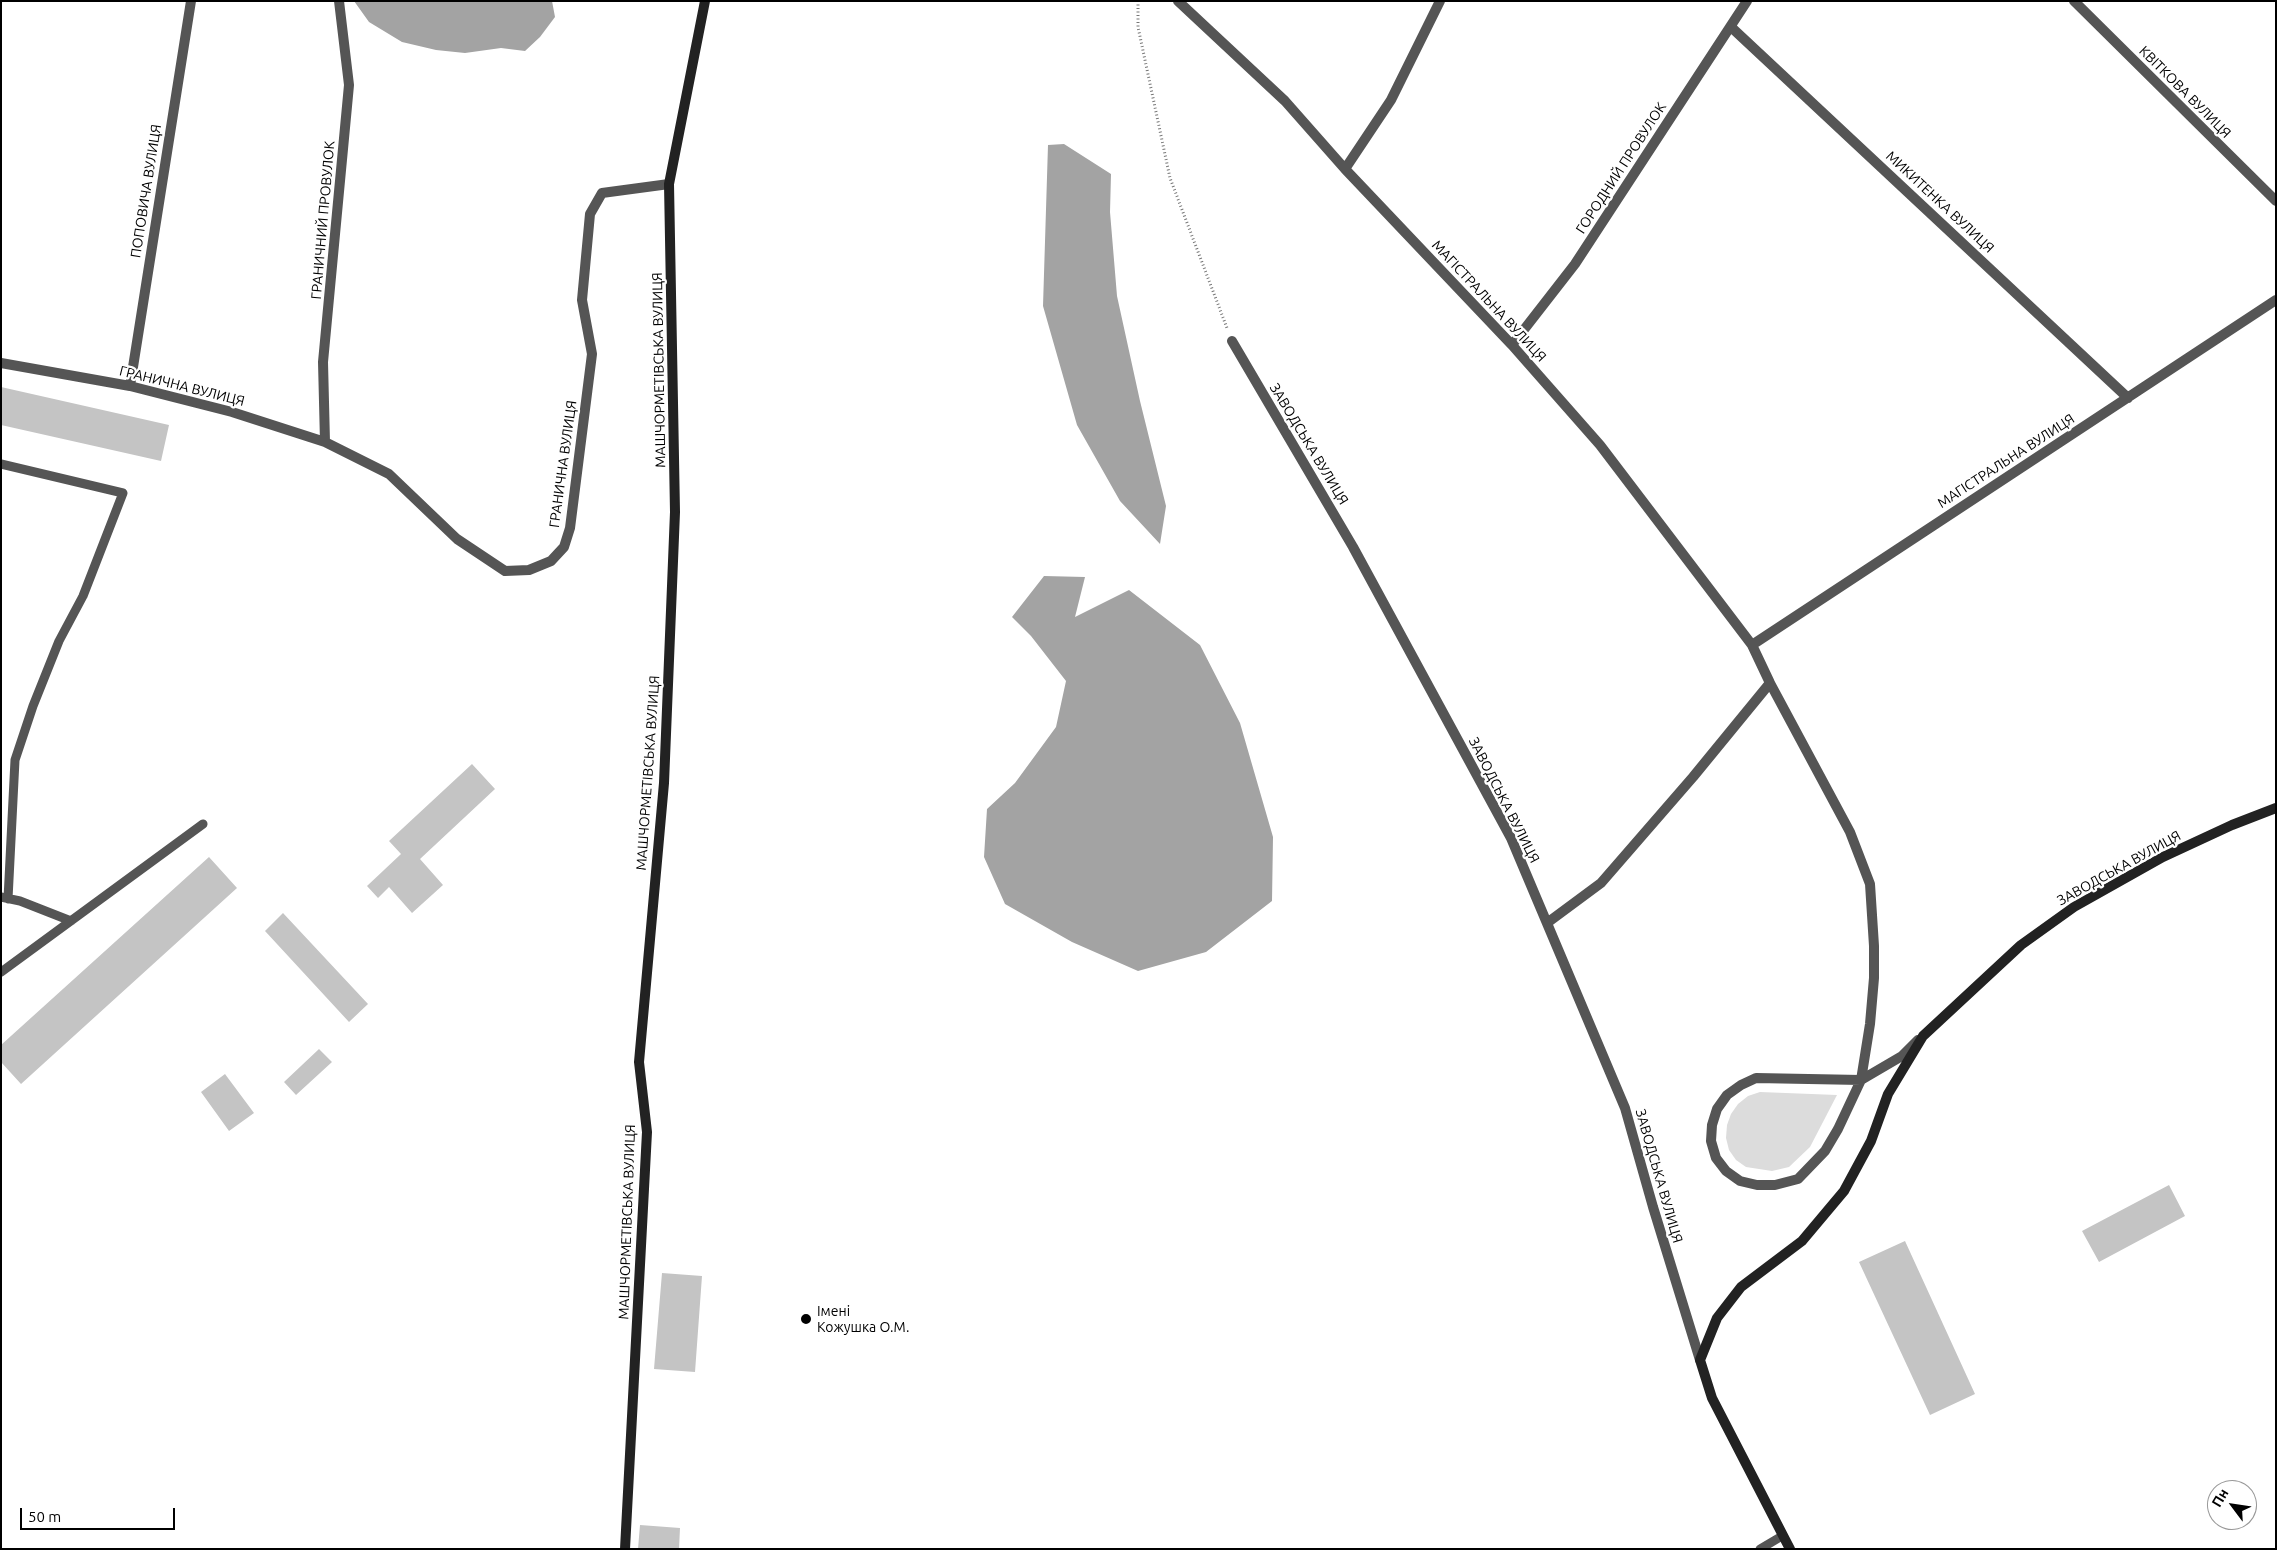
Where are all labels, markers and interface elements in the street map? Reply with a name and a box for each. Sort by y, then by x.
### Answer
street label: КВІТКОВА ВУЛИЦЯ [2136,43,2234,141]
street label: ГОРОДНИЙ ПРОВУЛОК [1572,99,1670,237]
street label: ПОПОВИЧА ВУЛИЦЯ [127,123,165,259]
street label: ГРАНИЧНИЙ ПРОВУЛОК [308,140,338,300]
street label: МИКИТЕНКА ВУЛИЦЯ [1883,148,1997,256]
street label: МАГІСТРАЛЬНА ВУЛИЦЯ [1428,237,1550,365]
street label: МАШЧОРМЕТІВСЬКА ВУЛИЦЯ [649,272,669,468]
street label: ГРАНИЧНА ВУЛИЦЯ [118,362,246,410]
street label: ЗАВОДСЬКА ВУЛИЦЯ [1266,380,1352,508]
street label: ГРАНИЧНА ВУЛИЦЯ [546,399,580,529]
street label: МАГІСТРАЛЬНА ВУЛИЦЯ [1934,410,2078,512]
street label: МАШЧОРМЕТІВСЬКА ВУЛИЦЯ [633,675,663,871]
street label: ЗАВОДСЬКА ВУЛИЦЯ [1465,734,1543,866]
street label: ЗАВОДСЬКА ВУЛИЦЯ [2054,827,2184,909]
street label: ЗАВОДСЬКА ВУЛИЦЯ [1632,1107,1686,1245]
street label: МАШЧОРМЕТІВСЬКА ВУЛИЦЯ [615,1124,639,1320]
place label: Імені Кожушка О.М. [817,1303,909,1335]
marker: Імені Кожушка О.М. [799,1312,813,1326]
north arrow [2207,1480,2257,1530]
text: Пн [2208,1486,2232,1510]
scale bar [22,1498,178,1530]
text: 50 m [28,1508,61,1525]

